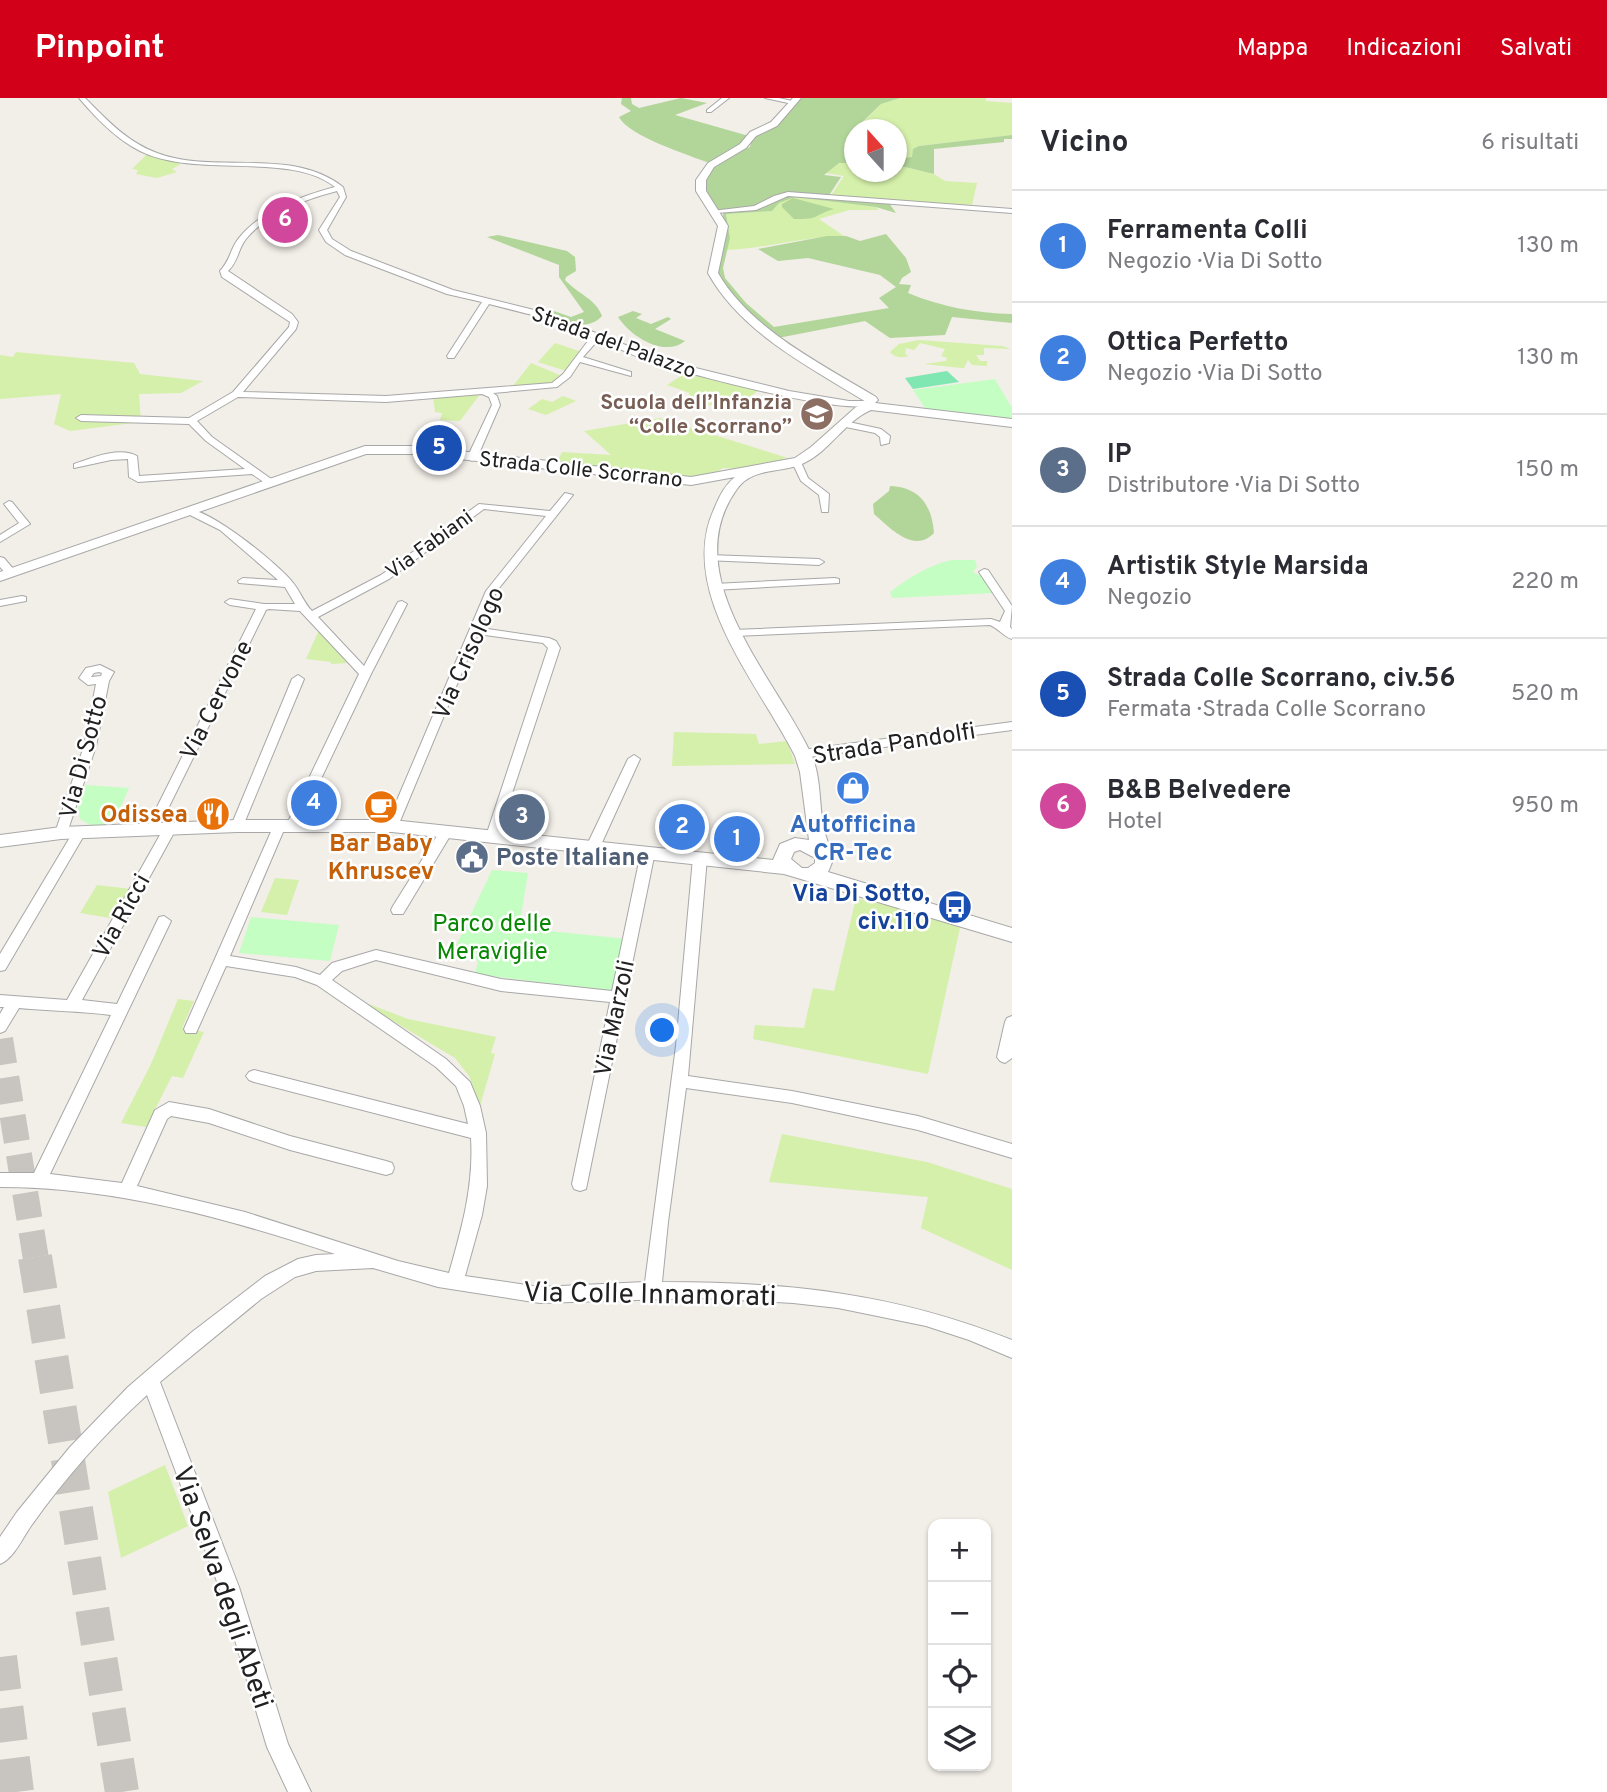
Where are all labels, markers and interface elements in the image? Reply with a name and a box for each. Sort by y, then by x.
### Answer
text: Pinpoint [35,28,164,70]
text: Mappa [1237,34,1308,64]
text: Indicazioni [1346,34,1462,64]
text: Salvati [1500,34,1572,64]
north arrow [844,119,907,182]
text: Vicino [1040,125,1129,162]
text: 6 risultati [1481,129,1579,158]
pin: 6 [262,194,308,246]
text: Ferramenta Colli [1107,215,1308,248]
text: 1 [1058,232,1068,261]
text: 130 m [1517,232,1579,261]
text: Negozio · Via Di Sotto [1107,248,1323,277]
street label: Strada del Palazzo [528,301,699,386]
text: Ottica Perfetto [1107,327,1289,360]
text: 2 [1056,344,1070,373]
text: 130 m [1517,344,1579,373]
text: Negozio · Via Di Sotto [1107,360,1323,389]
place label: Scuola dell’Infanzia “Colle Scorrano” [600,390,792,441]
school or university icon: Scuola dell’Infanzia “Colle Scorrano” [798,395,836,433]
pin: 5 [416,422,462,474]
text: IP [1107,439,1131,472]
street label: Strada Colle Scorrano [478,446,684,495]
text: 3 [1056,456,1070,485]
text: 150 m [1517,456,1579,485]
text: Distributore · Via Di Sotto [1107,472,1360,501]
street label: Via Fabiani [381,504,479,586]
text: Artistik Style Marsida [1107,551,1369,584]
text: 4 [1056,568,1070,597]
text: 220 m [1511,568,1579,597]
street label: Via Crisologo [427,583,512,725]
text: Negozio [1107,584,1192,613]
street label: Via Cervone [175,636,261,766]
text: Strada Colle Scorrano, civ.56 [1107,663,1455,696]
text: 5 [1056,680,1070,709]
text: 520 m [1511,680,1579,709]
street label: Via Di Sotto [54,693,116,822]
text: Fermata · Strada Colle Scorrano [1107,696,1426,725]
street label: Strada Pandolfi [811,717,978,773]
shop icon: Autofficina CR-Tec [834,769,872,807]
text: B&B Belvedere [1107,775,1291,808]
pin: 4 [291,777,337,829]
cafe icon: Bar Baby Khruscev [362,788,400,826]
pin: 3 [499,791,545,843]
text: 6 [1056,792,1070,821]
text: 950 m [1511,792,1579,821]
restaurant icon: Odissea [194,795,232,833]
place label: Odissea [100,801,188,831]
pin: 2 [659,801,705,853]
text: Hotel [1107,808,1163,837]
place label: Autofficina CR-Tec [790,811,916,869]
pin: 1 [714,813,760,865]
place label: Bar Baby Khruscev [328,830,434,888]
public building icon: Poste Italiane [453,838,491,876]
place label: Poste Italiane [496,844,649,874]
street label: Via Ricci [87,869,158,965]
place label: Via Di Sotto, civ.110 [792,880,930,938]
bus stop icon: Via Di Sotto, civ.110 [936,888,974,926]
park label: Parco delle Meraviglie [432,910,552,968]
street label: Via Marzoli [589,957,643,1079]
your location [645,1013,679,1047]
street label: Via Colle Innamorati [523,1276,777,1316]
street label: Via Selva degli Abeti [163,1462,280,1714]
map controls [928,1519,991,1771]
button: + [928,1519,991,1582]
button: − [928,1582,991,1645]
button: locate [928,1645,991,1708]
button: layers [928,1708,991,1771]

